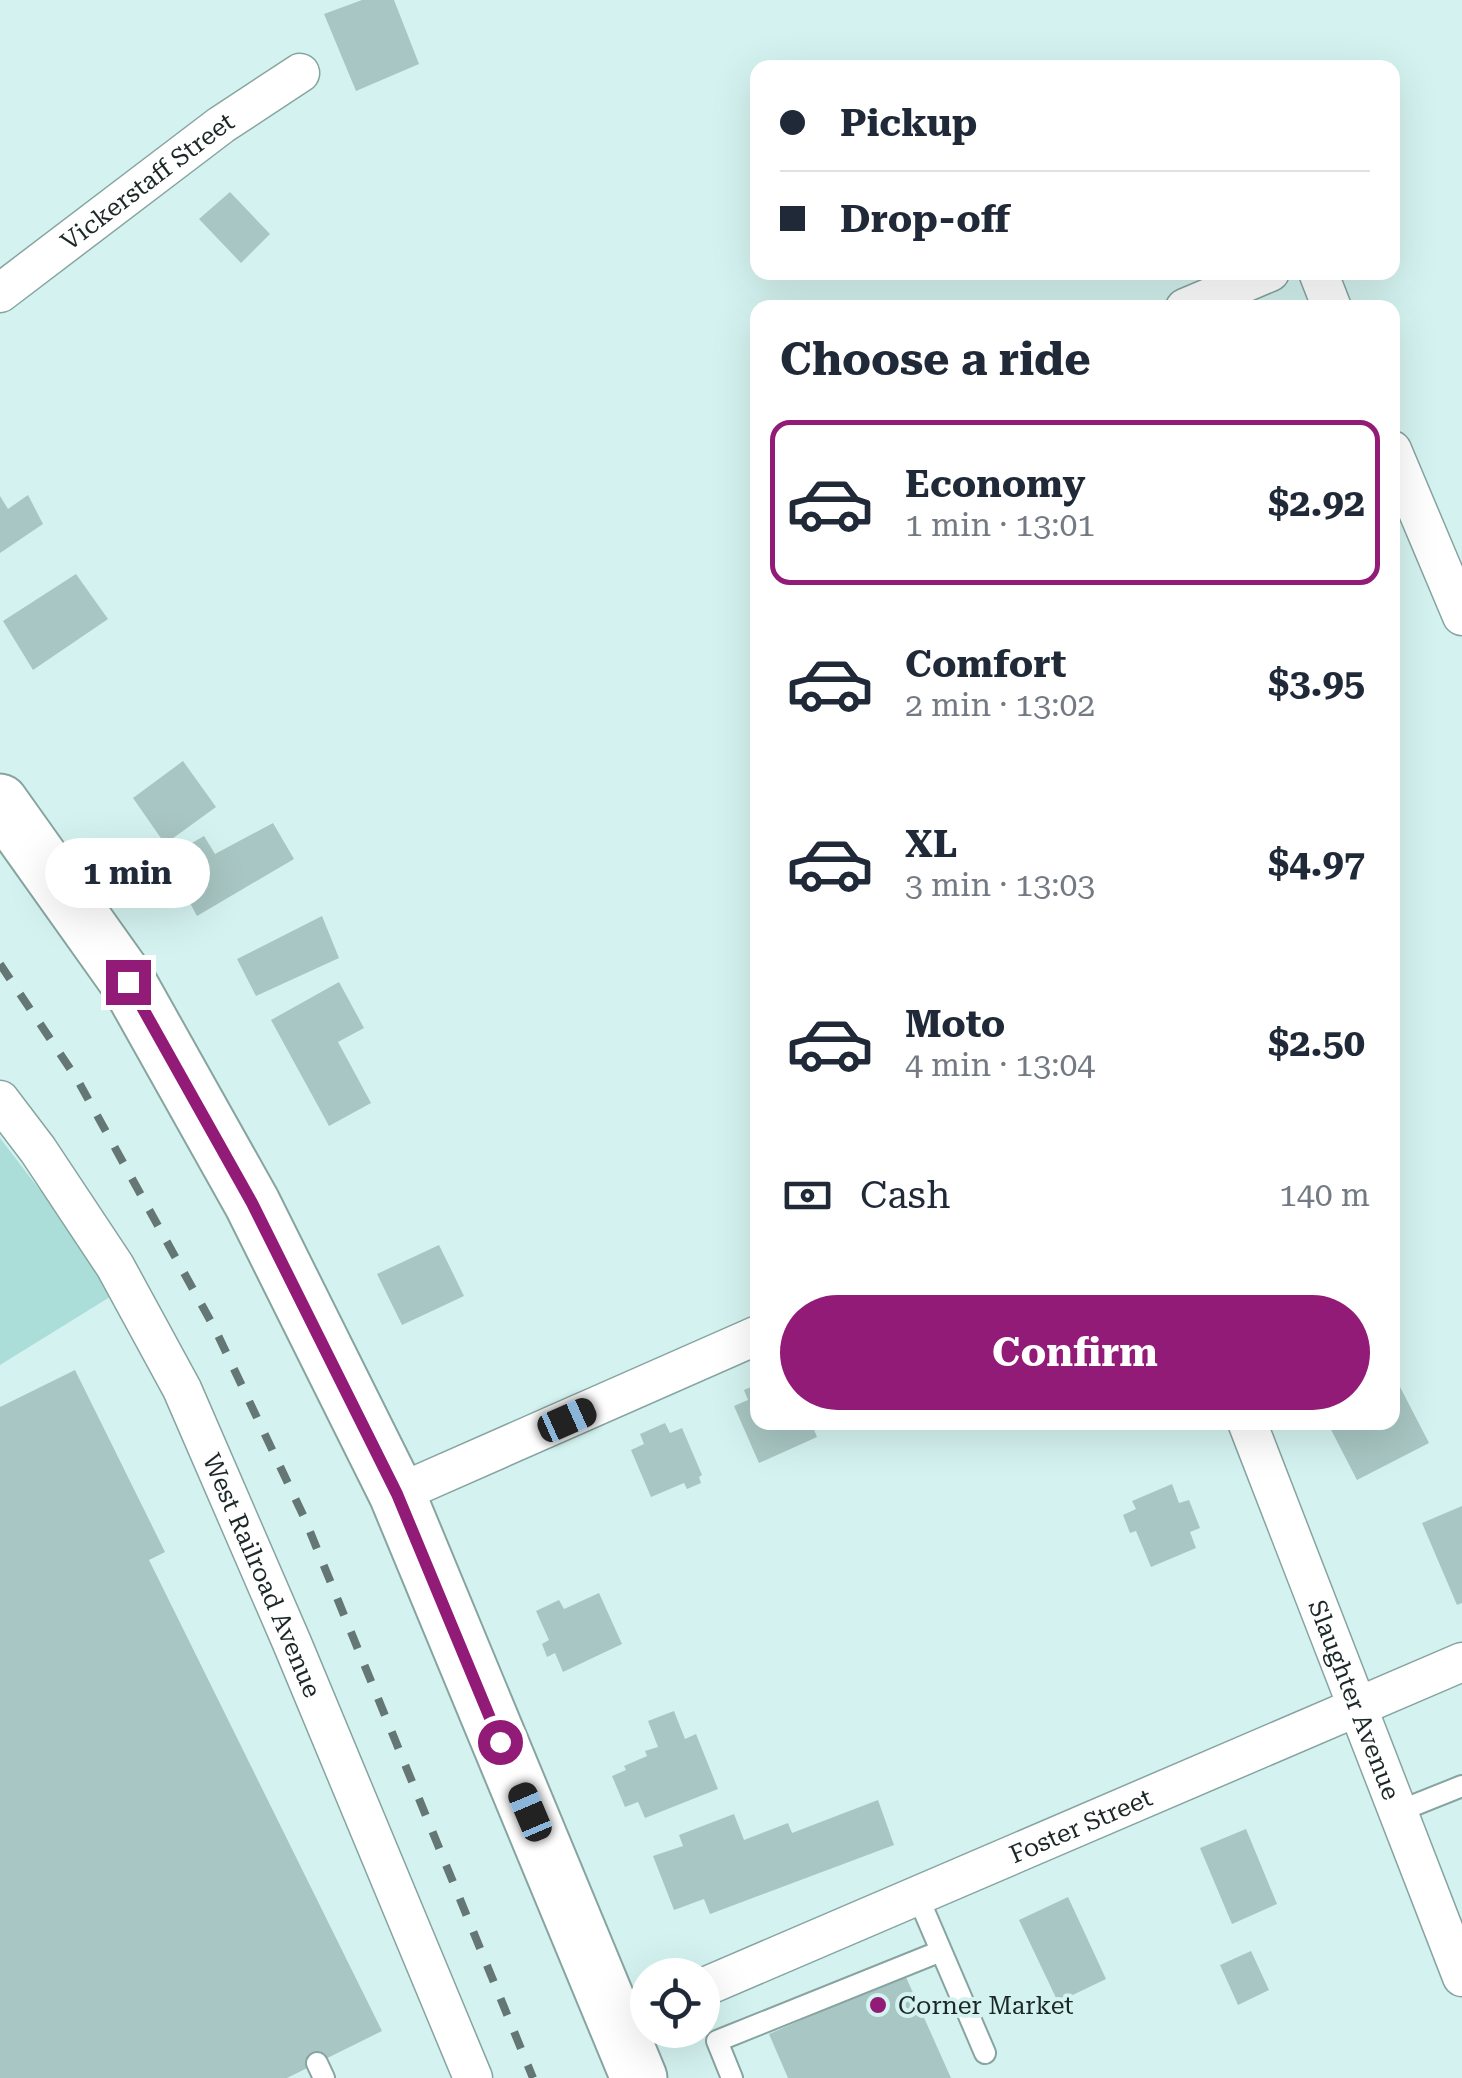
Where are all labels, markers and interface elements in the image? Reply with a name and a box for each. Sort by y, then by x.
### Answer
text: Pickup [840,101,977,145]
street label: Vickerstaff Street [55,106,239,256]
text: Drop-off [840,197,1010,241]
text: Choose a ride [780,333,1091,386]
icon: car [785,458,875,548]
text: Economy [905,462,1085,506]
text: $2.92 [1268,481,1365,525]
text: 1 min · 13:01 [905,506,1095,544]
icon: car [785,638,875,728]
text: Comfort [905,642,1066,686]
text: $3.95 [1268,661,1365,705]
text: 2 min · 13:02 [905,686,1095,724]
icon: car [785,818,875,908]
text: XL [905,822,957,866]
callout: 1 min [46,837,210,907]
text: $4.97 [1268,841,1365,885]
text: 1 min [83,854,172,892]
text: 3 min · 13:03 [905,866,1095,904]
route end [106,960,151,1005]
icon: car [785,998,875,1088]
text: Moto [905,1002,1005,1046]
text: $2.50 [1268,1021,1365,1065]
text: 4 min · 13:04 [905,1046,1095,1084]
icon: cash [780,1168,835,1223]
text: Cash [860,1173,950,1217]
text: 140 m [1279,1176,1370,1214]
button: Confirm [780,1295,1370,1410]
car [533,1394,601,1446]
street label: West Railroad Avenue [197,1449,327,1702]
street label: Slaughter Avenue [1303,1596,1406,1804]
route start [478,1720,523,1765]
car [504,1779,556,1845]
street label: Foster Street [1005,1782,1156,1869]
map controls [630,1958,720,2048]
button: locate [630,1958,720,2048]
place label: Corner Market [898,1991,1074,2020]
marker: Corner Market [867,1994,889,2016]

